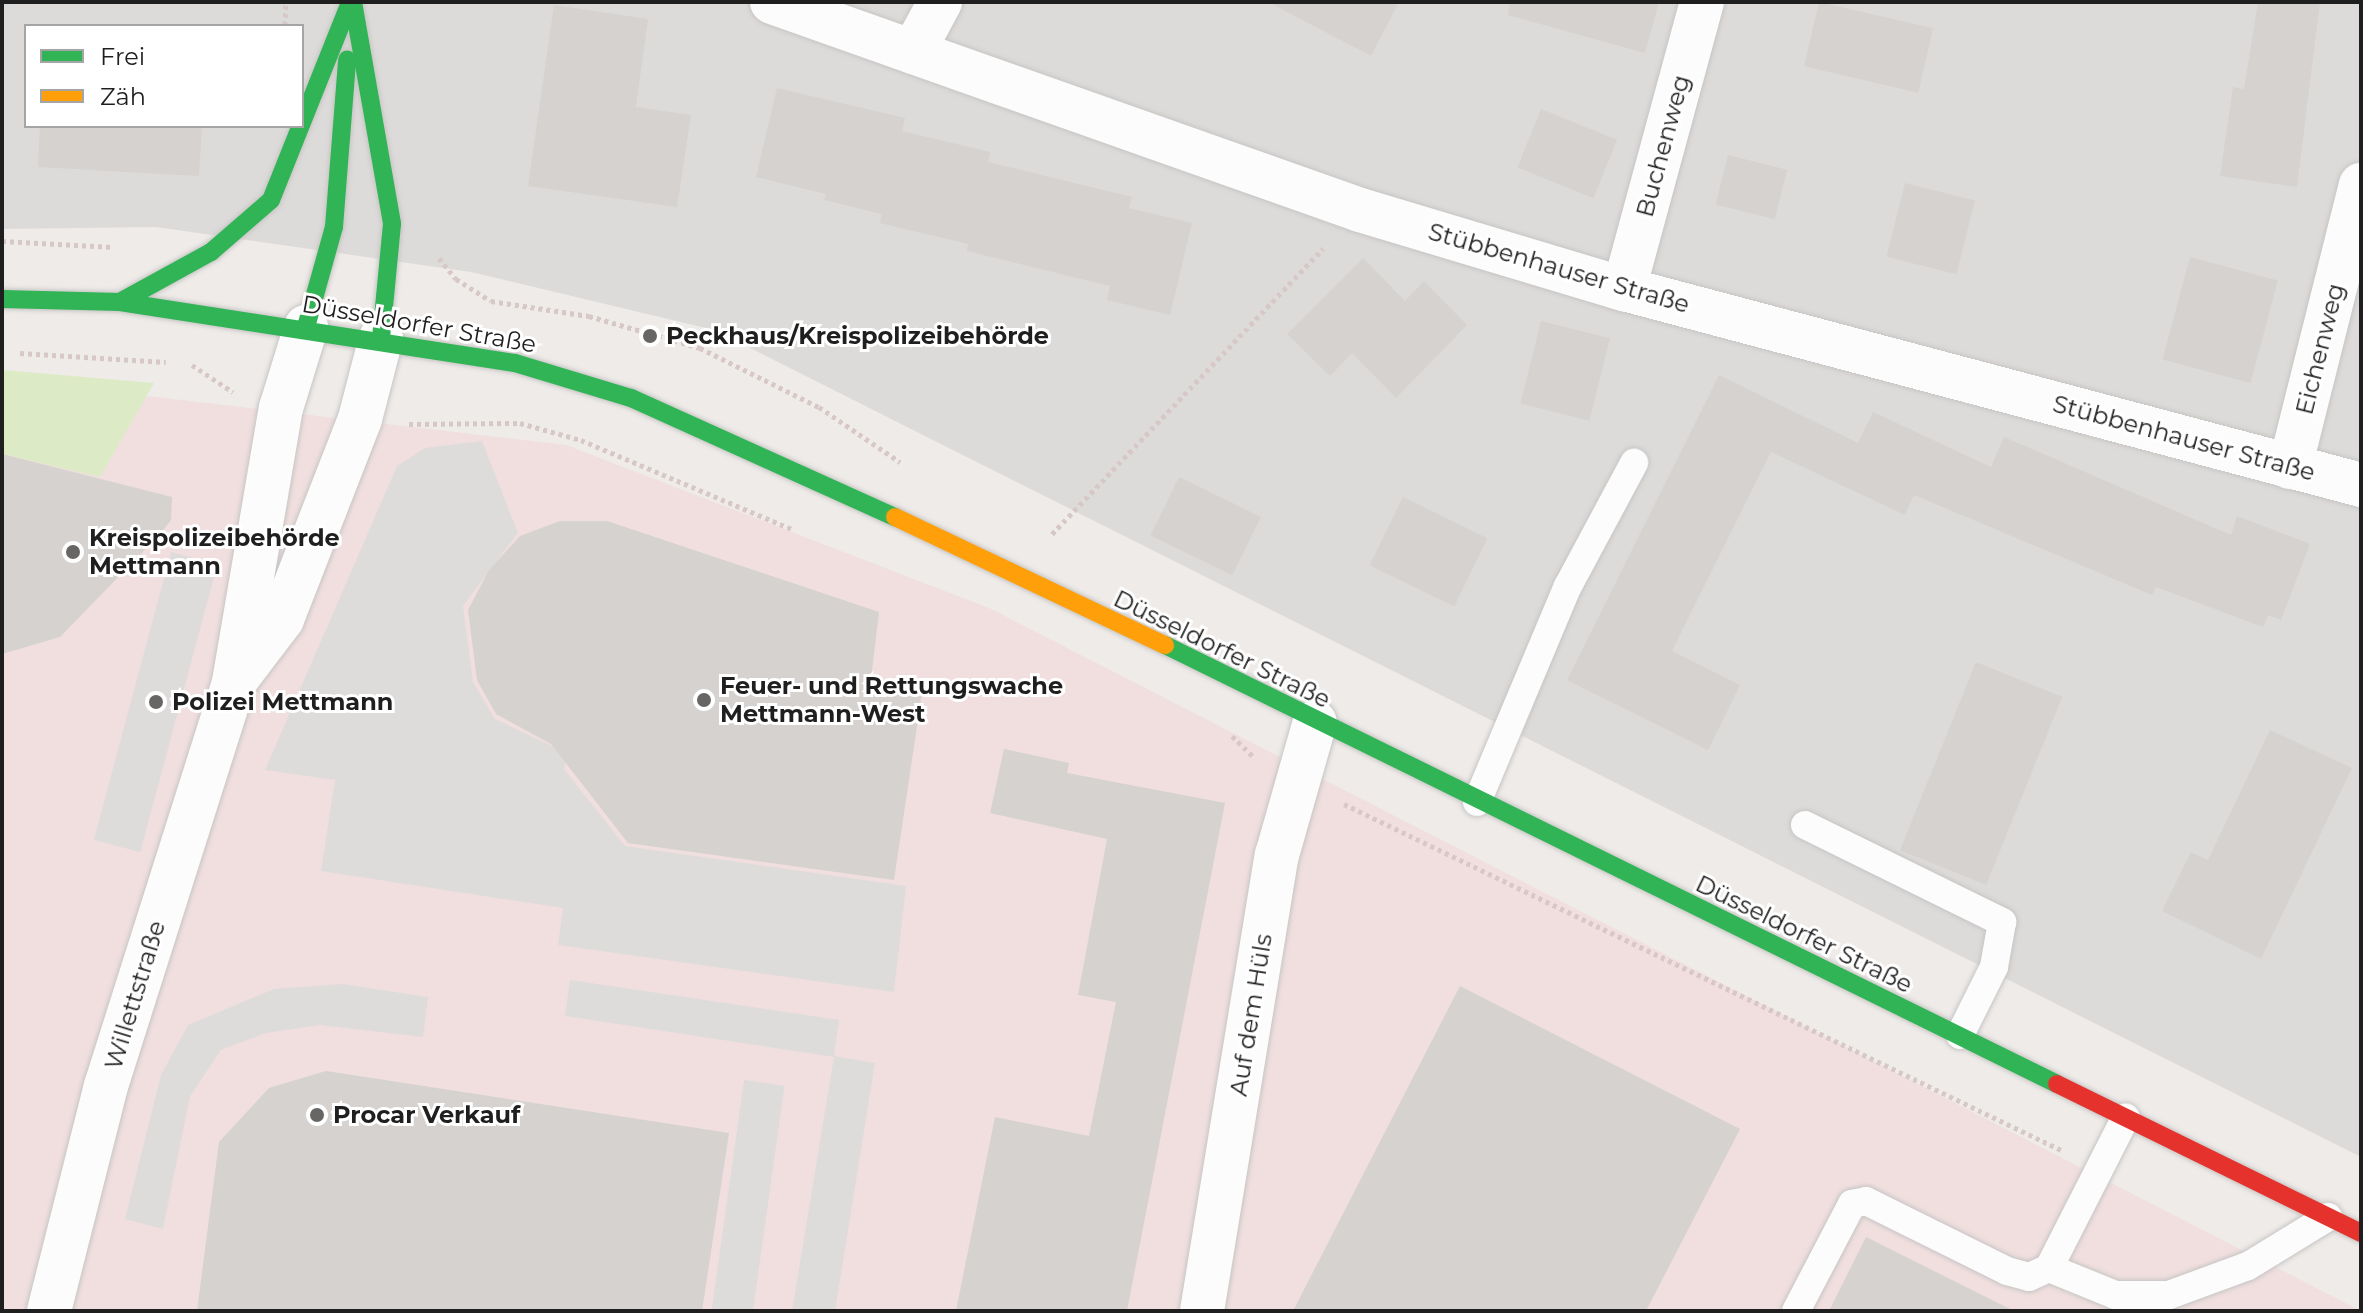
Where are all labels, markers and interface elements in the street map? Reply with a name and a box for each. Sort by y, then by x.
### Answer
legend [24,24,304,128]
text: Frei [100,42,145,71]
street label: Buchenweg [1630,72,1696,220]
text: Zäh [100,82,146,111]
street label: Stübbenhauser Straße [1425,217,1693,319]
street label: Eichenweg [2290,280,2350,418]
street label: Düsseldorfer Straße [300,289,538,359]
place label: Peckhaus/Kreispolizeibehörde [666,322,1049,350]
marker: Peckhaus/Kreispolizeibehörde [641,327,659,345]
street label: Stübbenhauser Straße [2050,389,2318,487]
place label: Kreispolizeibehörde Mettmann [89,524,340,580]
marker: Kreispolizeibehörde Mettmann [64,543,82,561]
street label: Düsseldorfer Straße [1109,584,1335,714]
place label: Feuer- und Rettungswache Mettmann-West [720,672,1063,728]
place label: Polizei Mettmann [172,688,393,716]
marker: Feuer- und Rettungswache Mettmann-West [695,691,713,709]
marker: Polizei Mettmann [147,693,165,711]
street label: Düsseldorfer Straße [1691,869,1917,999]
street label: Willettstraße [99,917,171,1073]
street label: Auf dem Hüls [1224,932,1278,1098]
place label: Procar Verkauf [333,1101,520,1129]
marker: Procar Verkauf [308,1106,326,1124]

